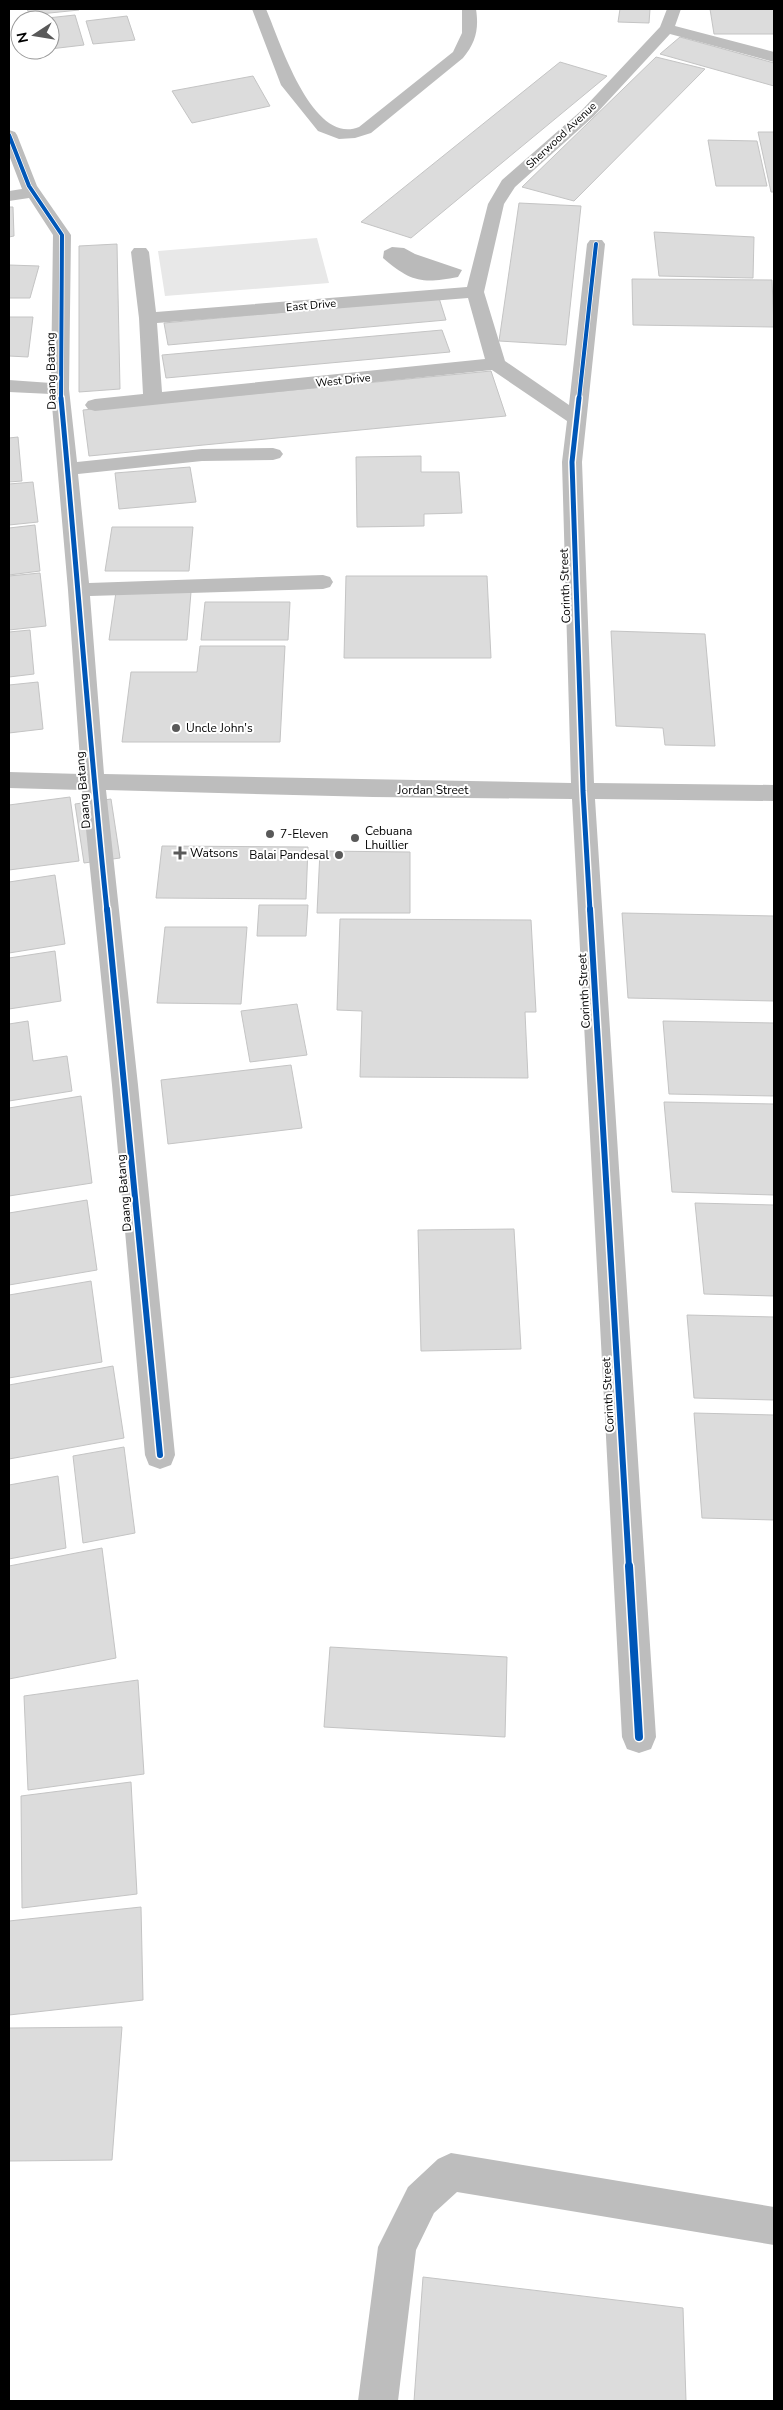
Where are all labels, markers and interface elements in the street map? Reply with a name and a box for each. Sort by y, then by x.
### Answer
north arrow [10,10,60,60]
text: N [12,30,33,45]
street label: Sherwood Avenue [523,99,600,172]
street label: East Drive [285,296,337,315]
street label: Daang Batang [42,332,60,410]
street label: West Drive [315,370,371,391]
street label: Corinth Street [556,547,574,624]
place label: Uncle John's [186,720,253,736]
marker: Uncle John's [170,722,182,734]
street label: Daang Batang [72,751,94,829]
street label: Jordan Street [397,782,469,798]
place label: Cebuana Lhuillier [365,823,412,853]
place label: 7-Eleven [280,826,328,842]
marker: 7-Eleven [264,828,276,840]
marker: Cebuana Lhuillier [349,832,361,844]
place label: Watsons [190,845,238,861]
marker: Watsons [174,847,186,859]
place label: Balai Pandesal [249,847,329,863]
marker: Balai Pandesal [333,849,345,861]
street label: Corinth Street [574,952,594,1029]
street label: Daang Batang [113,1154,135,1232]
street label: Corinth Street [598,1356,618,1433]

